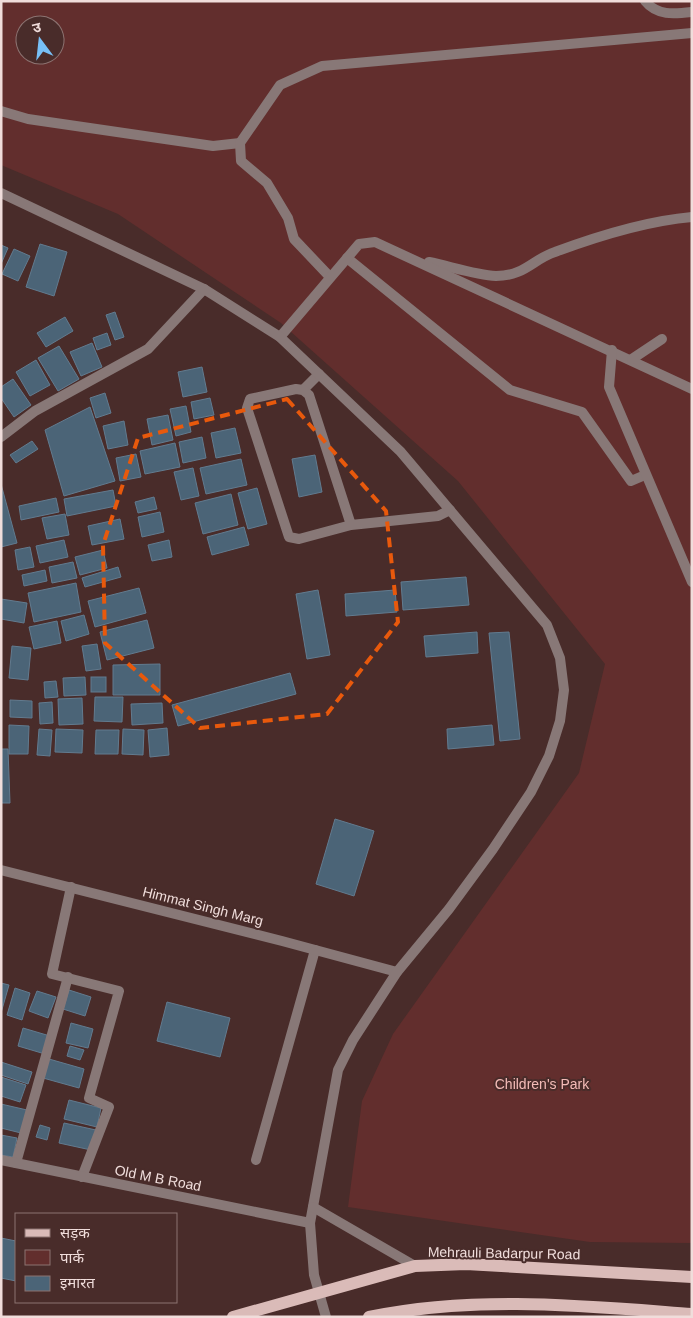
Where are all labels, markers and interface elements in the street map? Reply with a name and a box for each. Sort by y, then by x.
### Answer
north arrow [15,15,65,65]
text: उ [31,18,43,36]
street label: Himmat Singh Marg [141,883,265,929]
park label: Children's Park [495,1076,590,1092]
street label: Old M B Road [113,1162,203,1194]
legend [15,1213,178,1303]
text: सड़क [60,1224,90,1241]
street label: Mehrauli Badarpur Road [428,1244,580,1262]
text: पार्क [60,1249,84,1266]
text: इमारत [60,1274,95,1291]

